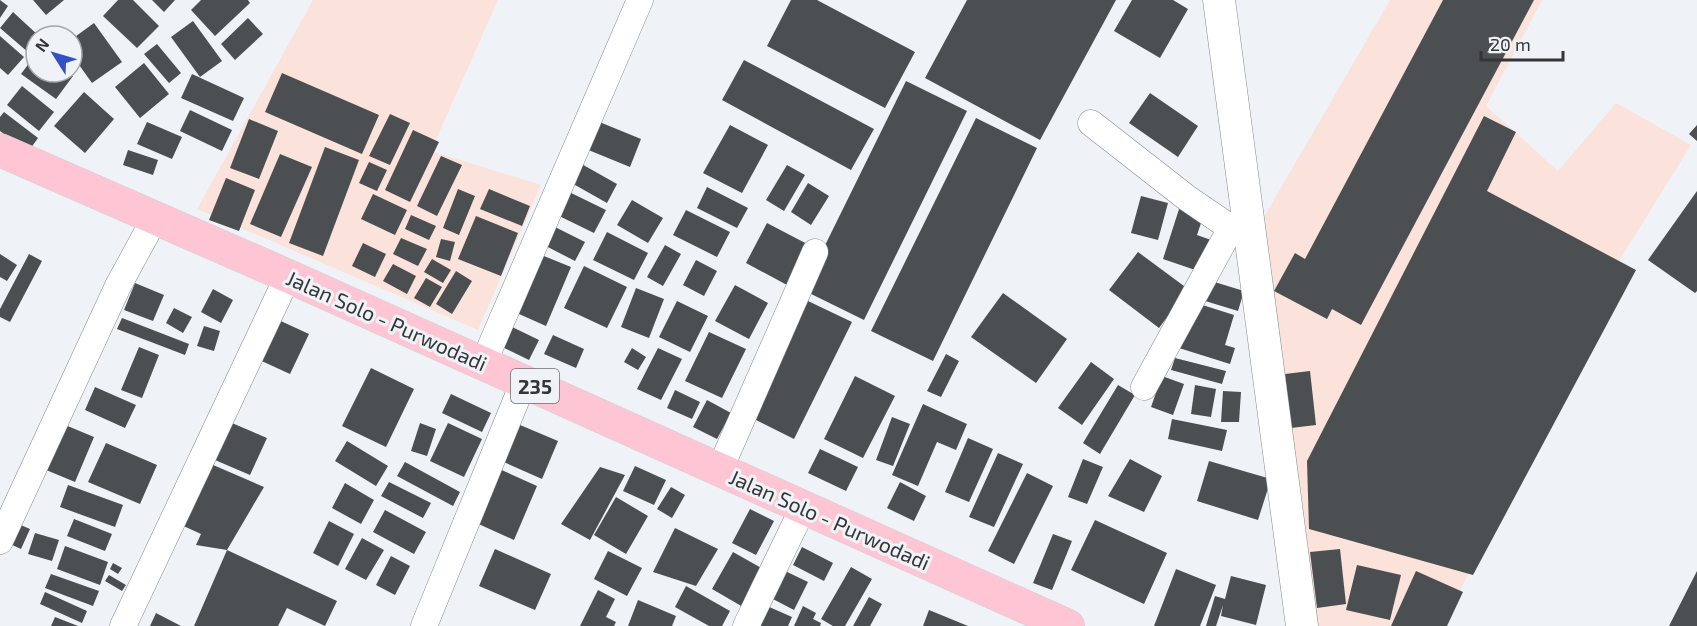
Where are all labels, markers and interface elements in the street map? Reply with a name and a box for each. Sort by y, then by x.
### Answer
north arrow [24,24,84,84]
scale bar [1481,24,1564,62]
text: 20 m [1490,33,1531,55]
text: N [31,34,53,55]
street label: Jalan Solo - Purwodadi [283,265,491,375]
road number: 235 [511,369,559,403]
street label: Jalan Solo - Purwodadi [726,464,934,574]

